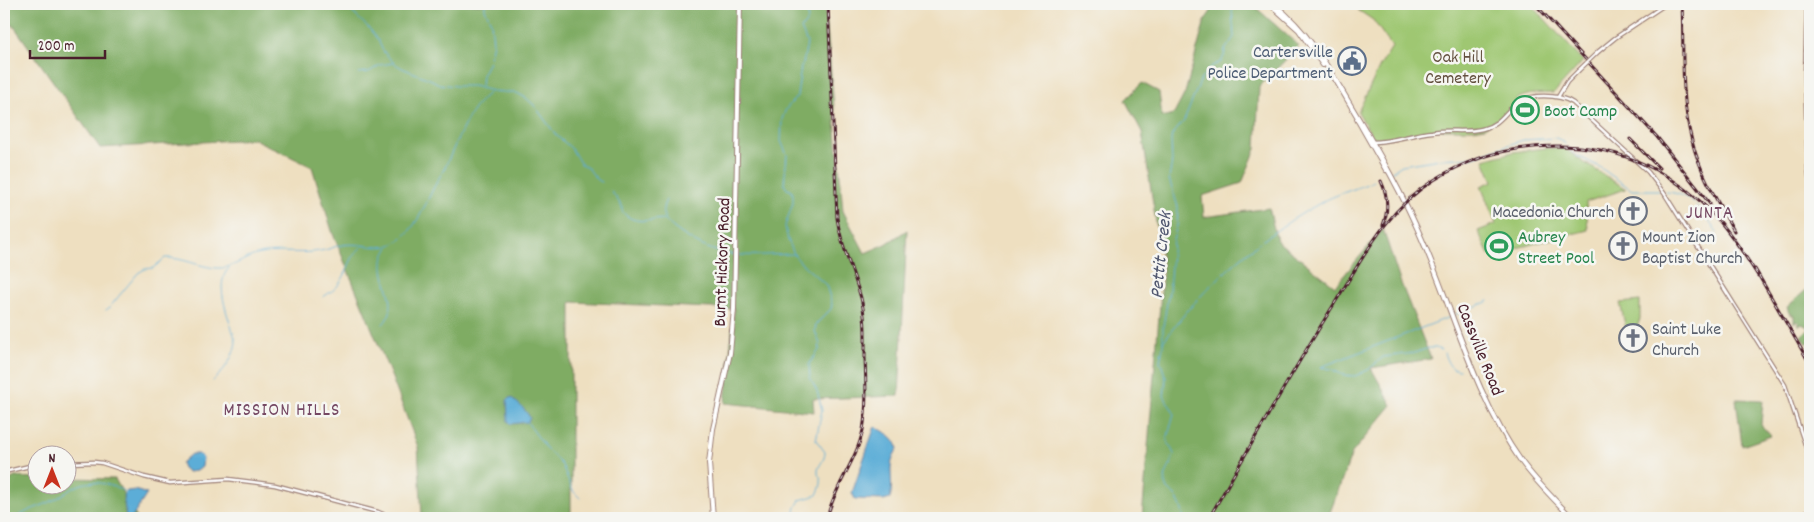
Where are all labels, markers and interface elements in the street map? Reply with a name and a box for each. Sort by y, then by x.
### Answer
scale bar [30,28,105,60]
text: 200 m [38,36,75,58]
place label: Cartersville Police Department [1207,41,1333,87]
public building icon: Cartersville Police Department [1337,46,1367,76]
park label: Oak Hill Cemetery [1425,46,1492,92]
sports icon: Boot Camp [1510,95,1540,125]
place label: Boot Camp [1544,100,1617,125]
church icon: Macedonia Church [1618,196,1648,226]
street label: Burnt Hickory Road [709,197,738,327]
place label: Macedonia Church [1492,201,1614,226]
district label: JUNTA [1686,201,1734,228]
water label: Pettit Creek [1145,209,1181,300]
place label: Aubrey Street Pool [1518,226,1595,272]
place label: Mount Zion Baptist Church [1642,226,1743,272]
sports icon: Aubrey Street Pool [1484,231,1514,261]
church icon: Mount Zion Baptist Church [1608,231,1638,261]
street label: Cassville Road [1449,300,1509,400]
place label: Saint Luke Church [1652,318,1721,364]
church icon: Saint Luke Church [1618,323,1648,353]
district label: MISSION HILLS [224,398,340,425]
north arrow [28,444,78,494]
text: N [49,449,56,469]

